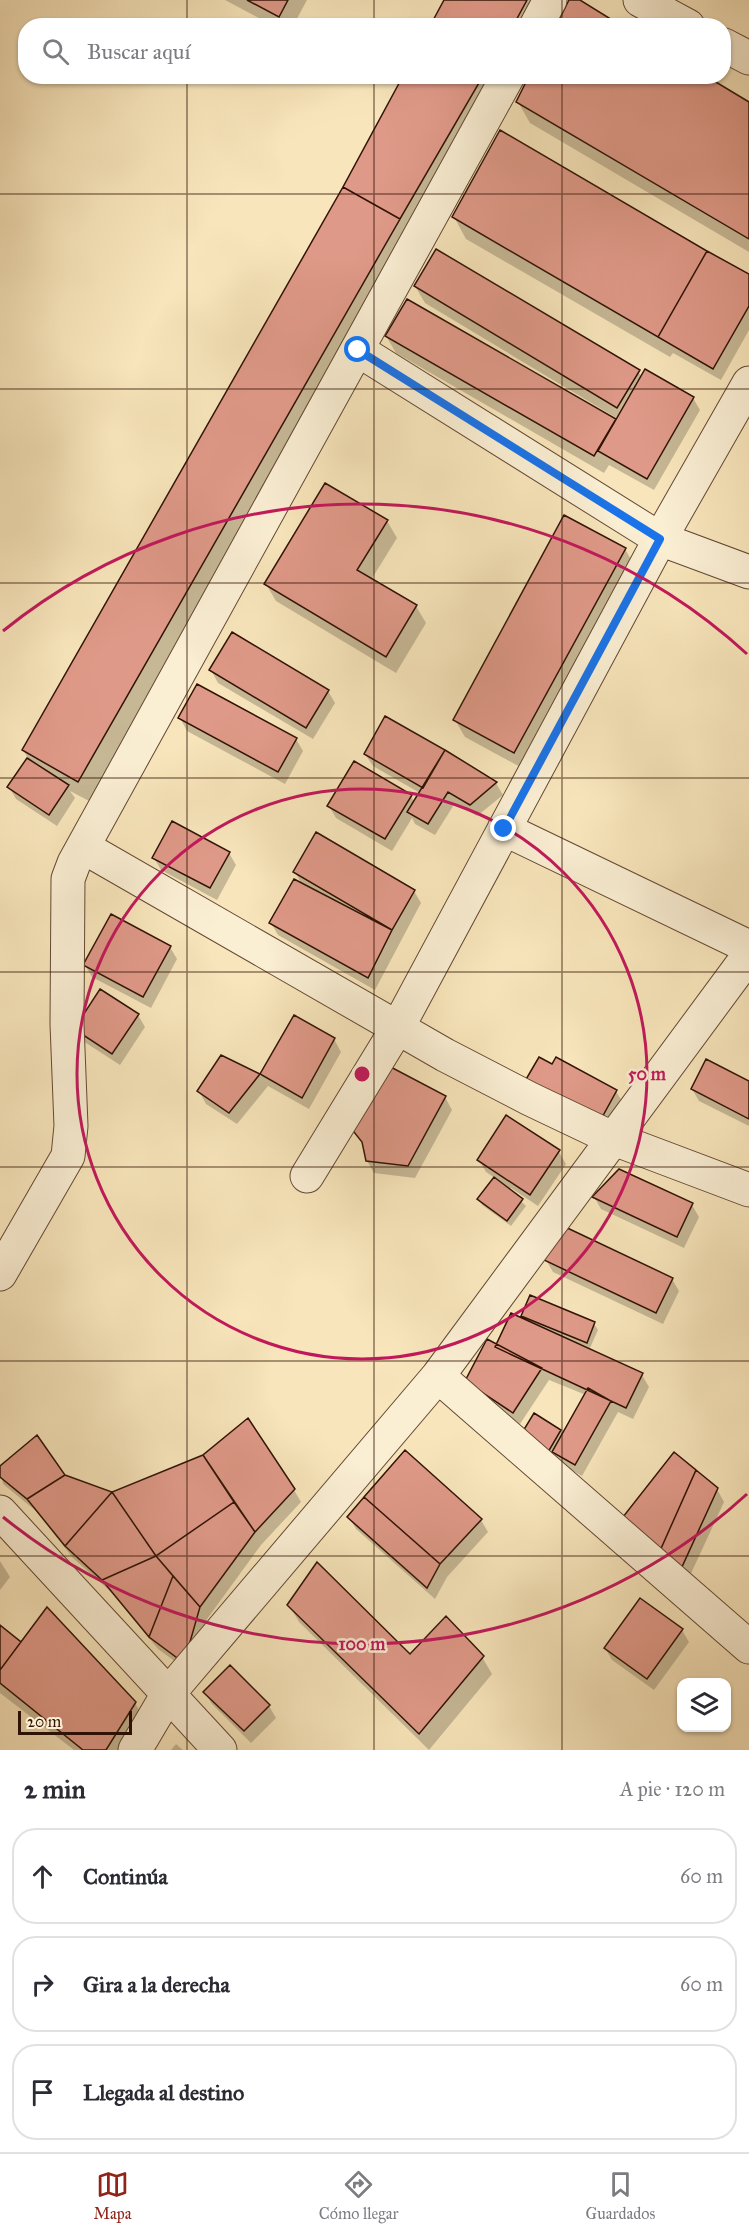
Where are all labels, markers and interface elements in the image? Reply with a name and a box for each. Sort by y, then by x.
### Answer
search box [18,18,731,84]
icon: search [39,35,72,68]
text: Buscar aquí [87,38,190,65]
route start [344,336,370,362]
route end [490,815,516,841]
text: 50 m [628,1063,667,1085]
centre of rings [352,1064,372,1084]
text: 100 m [339,1633,386,1655]
map controls [677,1678,731,1732]
button: layers [677,1678,731,1732]
scale bar [18,1708,132,1736]
text: 20 m [27,1712,61,1731]
text: 2 min [24,1773,85,1805]
text: A pie · 120 m [620,1777,725,1801]
icon: ahead [26,1860,59,1893]
text: Continúa [83,1863,168,1890]
text: 60 m [680,1864,723,1888]
icon: right [26,1968,59,2001]
text: Gira a la derecha [83,1971,230,1998]
text: 60 m [680,1972,723,1996]
icon: arrive [26,2076,59,2109]
text: Llegada al destino [83,2079,244,2106]
tab: Mapa [94,2168,132,2223]
tab: Cómo llegar [319,2168,398,2223]
tab: Guardados [586,2168,655,2223]

